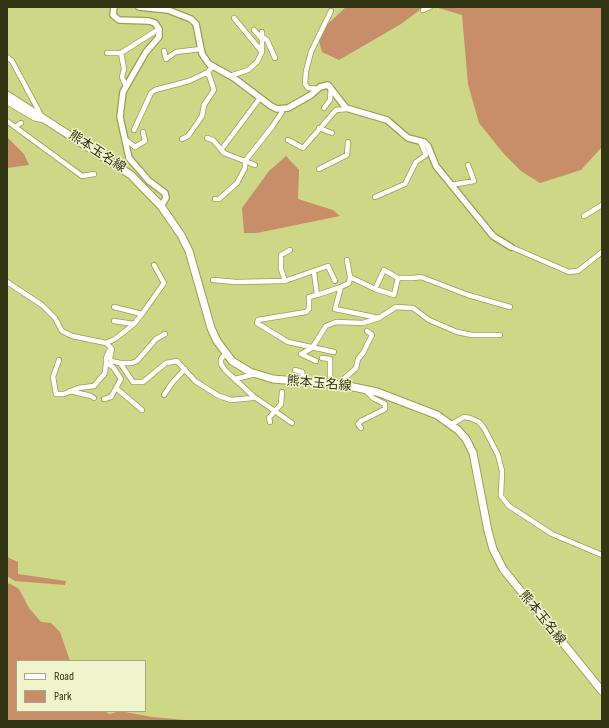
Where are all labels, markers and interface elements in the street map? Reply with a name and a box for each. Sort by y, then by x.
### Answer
street label: 熊本玉名線 [65,128,129,176]
street label: 熊本玉名線 [286,373,352,395]
street label: 熊本玉名線 [515,588,569,648]
legend [16,660,146,712]
text: Road [54,669,74,684]
text: Park [54,689,72,704]

